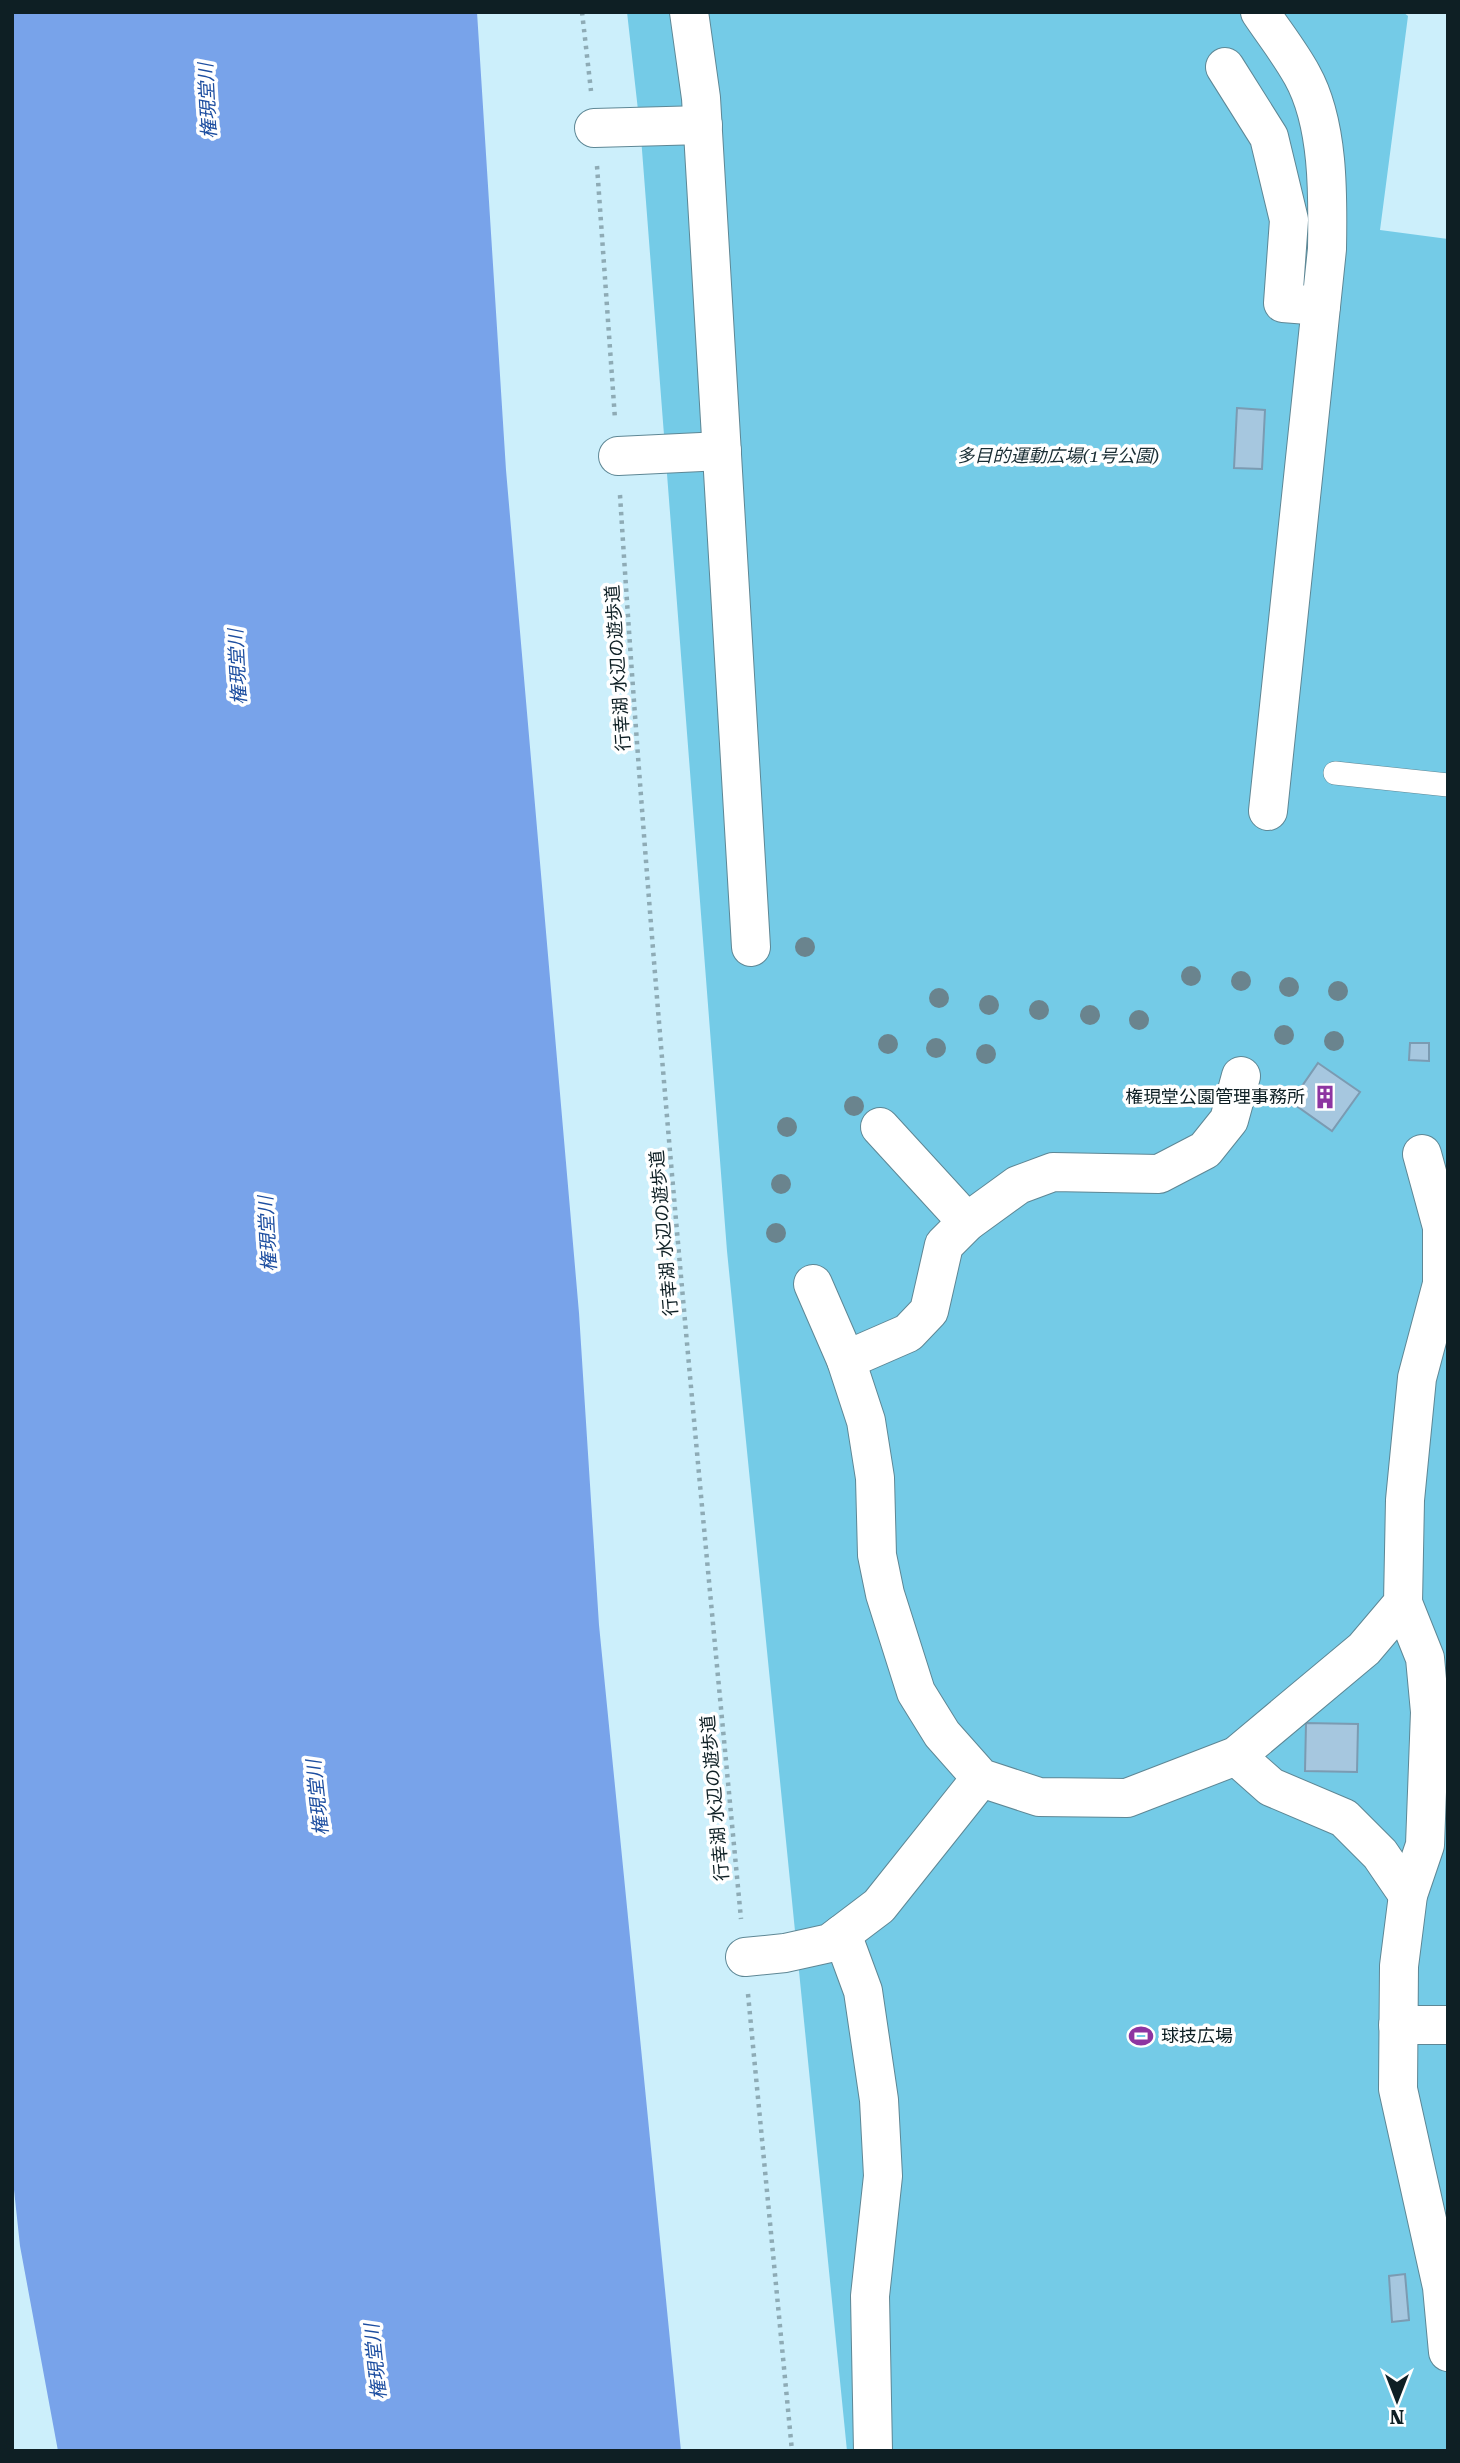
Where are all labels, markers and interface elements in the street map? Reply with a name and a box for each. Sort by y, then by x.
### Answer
water label: 権現堂川 [194,60,221,140]
park label: 多目的運動広場(1号公園) [956,445,1160,466]
street label: 行幸湖 水辺の遊歩道 [601,584,634,752]
water label: 権現堂川 [224,626,251,706]
building icon: 権現堂公園管理事務所 [1311,1083,1339,1111]
place label: 権現堂公園管理事務所 [1125,1086,1305,1107]
street label: 行幸湖 水辺の遊歩道 [646,1149,681,1317]
water label: 権現堂川 [254,1193,281,1273]
street label: 行幸湖 水辺の遊歩道 [697,1714,732,1882]
water label: 権現堂川 [302,1757,333,1837]
sports icon: 球技広場 [1127,2022,1155,2050]
place label: 球技広場 [1161,2025,1233,2046]
water label: 権現堂川 [360,2321,391,2401]
north arrow [1362,2365,1432,2435]
text: N [1389,2405,1404,2428]

